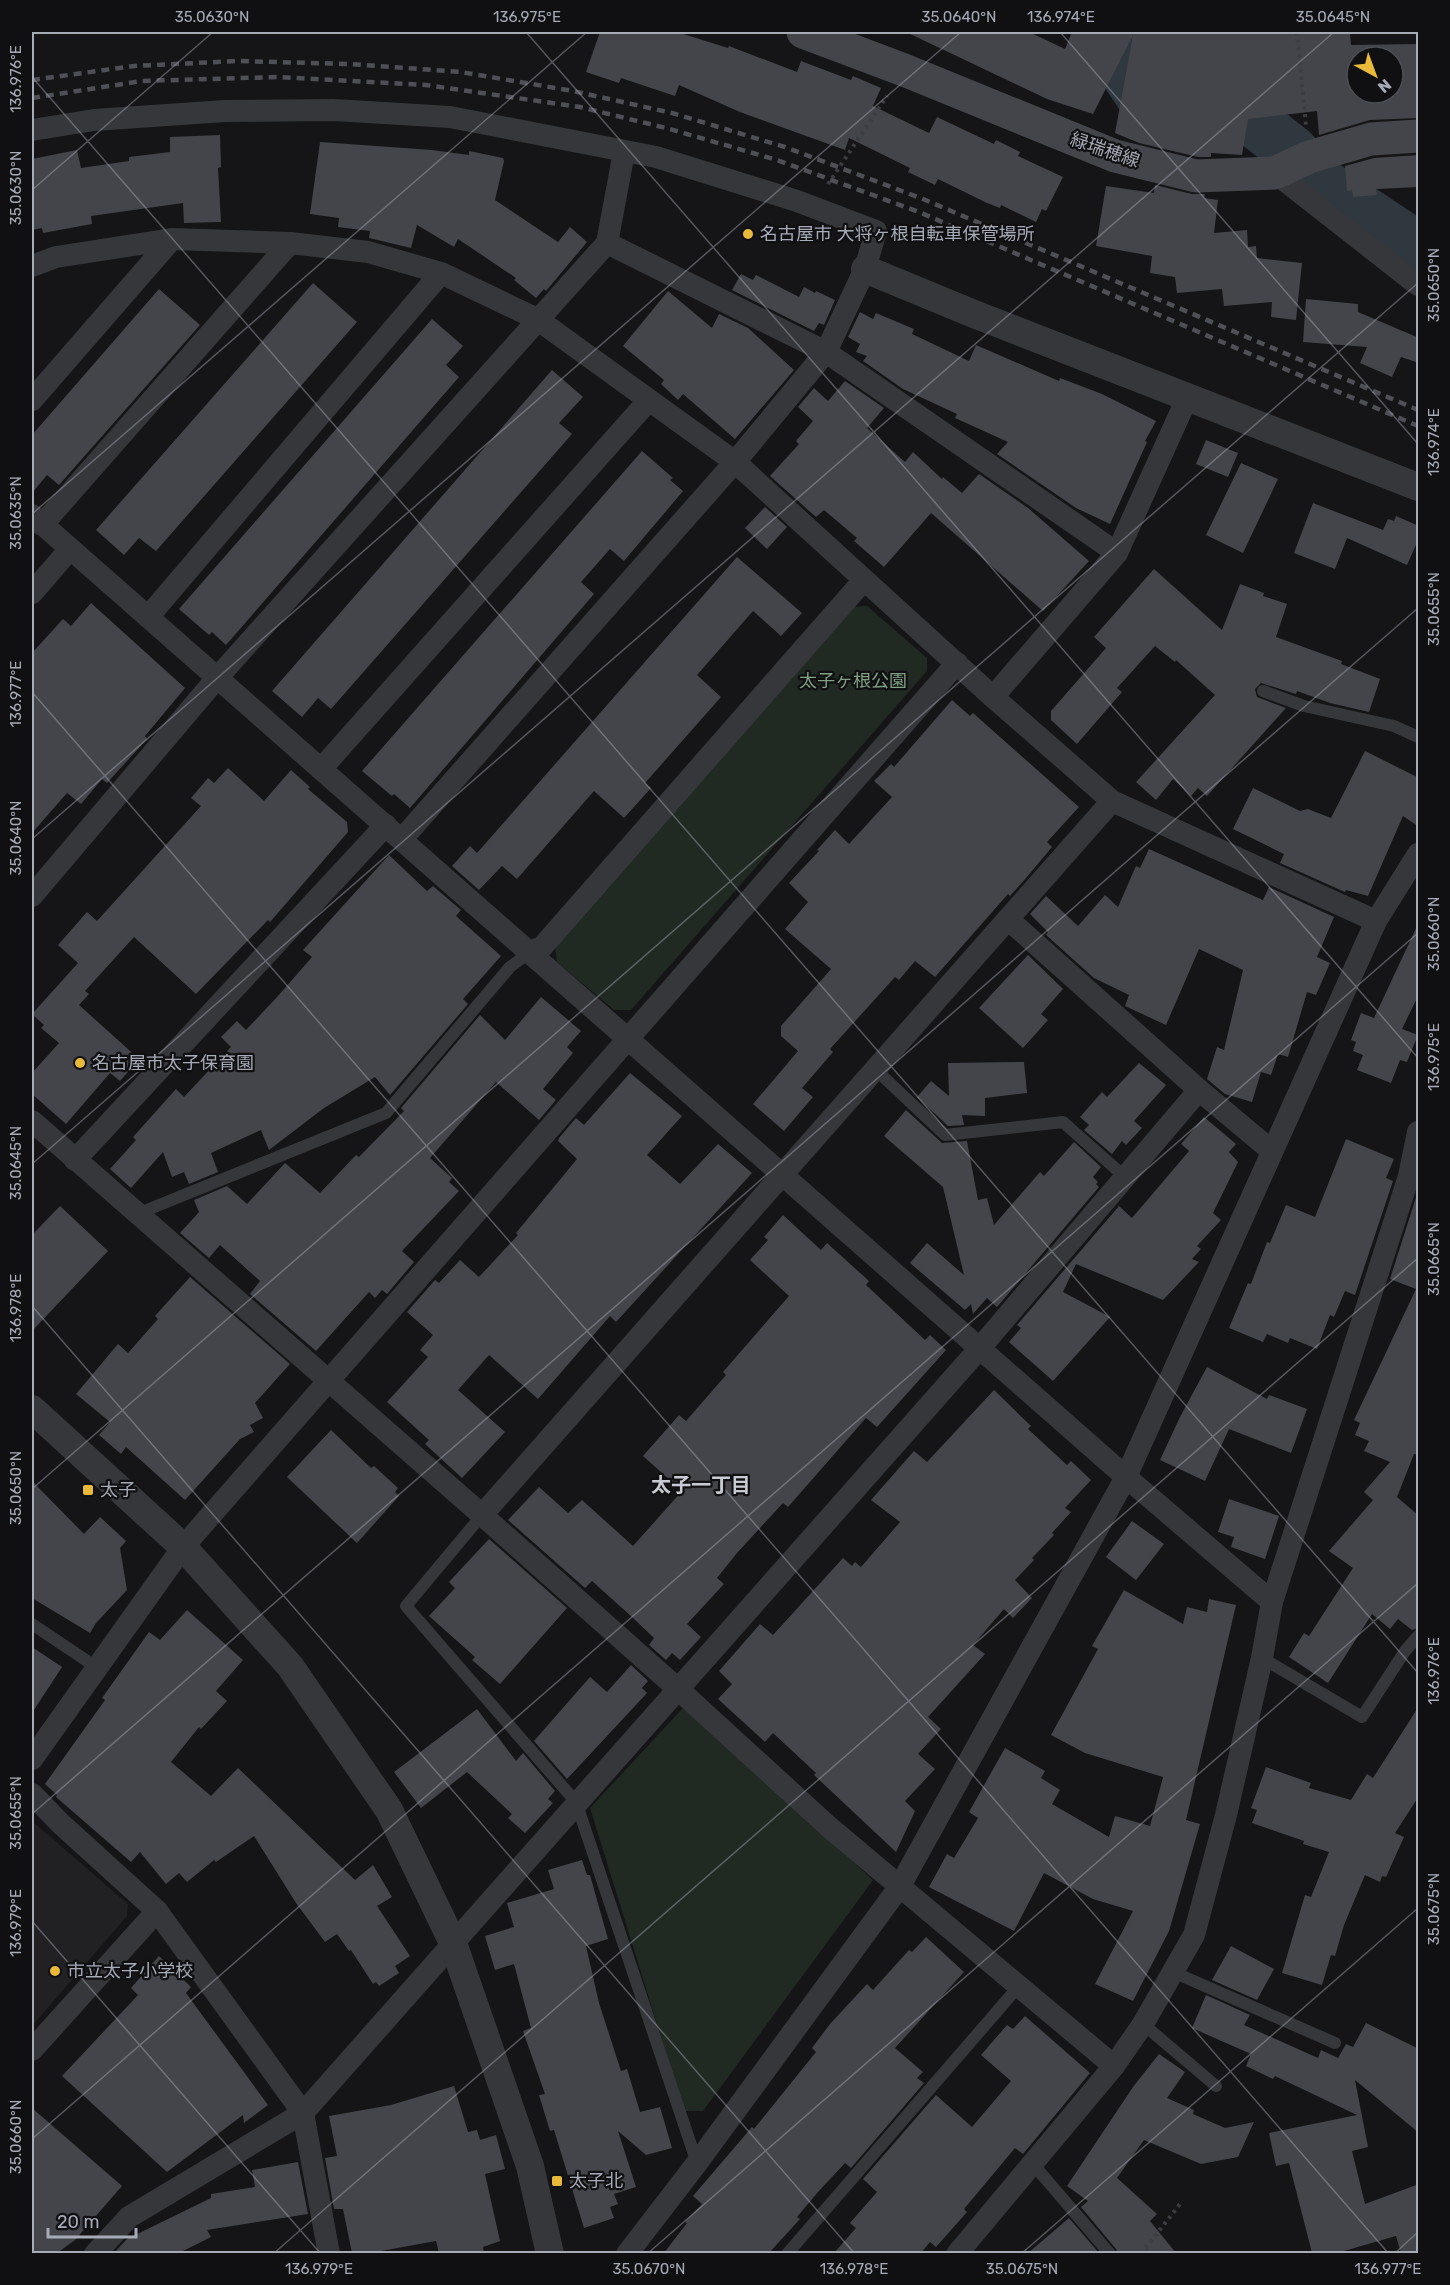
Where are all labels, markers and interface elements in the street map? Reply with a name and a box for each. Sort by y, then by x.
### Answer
text: 35.0630°N [175,8,249,26]
text: 136.975°E [493,8,561,26]
text: 35.0640°N [922,8,997,26]
text: 136.974°E [1027,8,1095,26]
text: 35.0645°N [1296,8,1370,26]
text: 136.976°E [7,45,25,113]
north arrow [1345,45,1405,105]
text: N [1374,75,1395,97]
street label: 緑瑞穂線 [1067,128,1143,172]
text: 35.0630°N [7,151,25,225]
place label: 名古屋市 大将ヶ根自転車保管場所 [760,223,1034,245]
marker: 名古屋市 大将ヶ根自転車保管場所 [741,227,755,241]
text: 35.0650°N [1425,248,1443,322]
text: 136.974°E [1425,408,1443,476]
text: 35.0635°N [7,476,25,550]
text: 35.0655°N [1425,572,1443,646]
text: 136.977°E [7,661,25,727]
park label: 太子ヶ根公園 [799,670,907,692]
text: 35.0640°N [7,801,25,876]
text: 35.0660°N [1425,897,1443,971]
text: 136.975°E [1425,1023,1443,1091]
place label: 名古屋市太子保育園 [92,1052,254,1074]
marker: 名古屋市太子保育園 [73,1056,87,1070]
text: 35.0645°N [7,1126,25,1200]
text: 35.0665°N [1425,1222,1443,1296]
text: 136.978°E [7,1274,25,1342]
text: 35.0650°N [7,1451,25,1525]
district label: 太子一丁目 [651,1473,751,1497]
place label: 太子 [100,1479,136,1501]
marker: 太子 [81,1483,95,1497]
text: 136.976°E [1425,1637,1443,1705]
text: 35.0655°N [7,1776,25,1850]
text: 35.0675°N [1425,1873,1443,1945]
text: 136.979°E [7,1889,25,1957]
place label: 市立太子小学校 [67,1960,193,1982]
marker: 市立太子小学校 [48,1964,62,1978]
text: 35.0660°N [7,2100,25,2174]
place label: 太子北 [569,2170,623,2192]
marker: 太子北 [550,2174,564,2188]
scale bar [48,2201,136,2239]
text: 20 m [57,2211,99,2233]
text: 136.979°E [285,2260,353,2278]
text: 35.0670°N [613,2260,685,2278]
text: 136.978°E [820,2260,888,2278]
text: 35.0675°N [986,2260,1058,2278]
text: 136.977°E [1355,2260,1421,2278]

